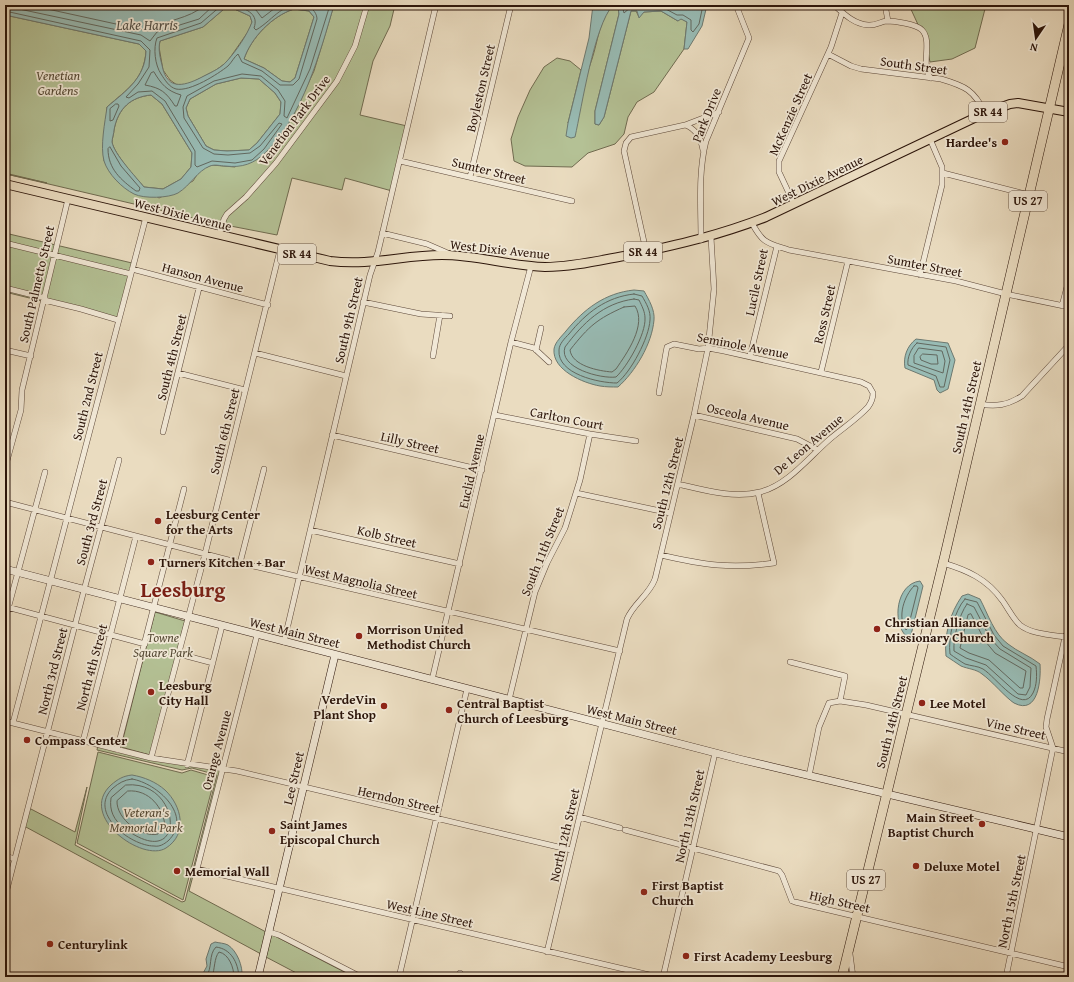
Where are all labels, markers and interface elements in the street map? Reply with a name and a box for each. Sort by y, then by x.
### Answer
water label: Lake Harris [115,15,178,35]
north arrow [1016,18,1056,58]
text: N [1028,39,1039,56]
street label: Boyleston Street [461,42,500,134]
street label: South Street [879,51,949,80]
park label: Venetian Gardens [36,66,81,100]
street label: McKenzie Street [764,69,817,159]
street label: Venetion Park Drive [254,71,335,170]
street label: Park Drive [687,85,726,145]
road number: SR 44 [969,102,1007,122]
place label: Hardee's [946,133,997,152]
marker: Hardee's [1000,137,1010,147]
street label: West Dixie Avenue [768,150,866,211]
street label: Sumter Street [450,152,528,189]
road number: US 27 [1009,191,1047,211]
street label: West Dixie Avenue [132,193,234,236]
street label: South Palmetto Street [14,223,59,345]
street label: West Dixie Avenue [449,235,551,264]
road number: SR 44 [624,242,662,262]
road number: SR 44 [278,244,316,264]
street label: Lucile Street [740,246,773,317]
street label: Sumter Street [886,249,964,282]
street label: Hanson Avenue [160,257,246,298]
street label: South 9th Street [329,274,368,365]
street label: Ross Street [808,282,841,346]
street label: South 4th Street [152,311,192,402]
street label: Seminole Avenue [695,327,790,364]
street label: South 2nd Street [67,349,108,443]
street label: South 14th Street [947,358,987,456]
street label: South 6th Street [205,385,245,476]
street label: Osceola Avenue [705,398,791,435]
street label: Carlton Court [529,402,606,435]
street label: De Leon Avenue [769,409,847,479]
street label: Lilly Street [379,427,441,459]
street label: Euclid Avenue [454,432,489,510]
street label: South 12th Street [647,434,688,531]
street label: South 3rd Street [71,476,112,568]
street label: South 11th Street [516,503,569,599]
place label: Leesburg Center for the Arts [166,505,260,539]
marker: Leesburg Center for the Arts [153,516,163,526]
street label: Kolb Street [355,520,419,553]
place label: Turners Kitchen + Bar [159,553,285,572]
marker: Turners Kitchen + Bar [146,557,156,567]
street label: West Magnolia Street [302,559,420,604]
district label: Leesburg [141,574,226,605]
street label: West Main Street [248,612,343,653]
place label: Christian Alliance Missionary Church [885,613,994,647]
place label: Morrison United Methodist Church [367,620,471,654]
street label: North 4th Street [71,621,112,713]
marker: Christian Alliance Missionary Church [872,624,882,634]
street label: North 3rd Street [32,625,73,717]
park label: Towne Square Park [133,628,193,662]
marker: Morrison United Methodist Church [354,631,364,641]
street label: South 14th Street [871,673,912,770]
place label: Leesburg City Hall [159,676,212,710]
marker: Leesburg City Hall [146,687,156,697]
place label: VerdeVin Plant Shop [313,690,377,724]
place label: Central Baptist Church of Leesburg [457,694,569,728]
place label: Lee Motel [930,694,986,713]
marker: Lee Motel [917,698,927,708]
street label: West Main Street [585,699,680,740]
marker: VerdeVin Plant Shop [379,701,389,711]
marker: Central Baptist Church of Leesburg [444,705,454,715]
street label: Orange Avenue [197,708,236,792]
street label: Vine Street [984,712,1048,745]
place label: Compass Center [35,731,127,750]
marker: Compass Center [22,735,32,745]
street label: Lee Street [278,749,309,807]
street label: North 13th Street [669,767,710,865]
street label: Herndon Street [356,781,442,818]
street label: North 12th Street [544,786,585,884]
park label: Veteran's Memorial Park [109,803,183,837]
place label: Main Street Baptist Church [888,808,974,842]
place label: Saint James Episcopal Church [280,815,380,849]
marker: Main Street Baptist Church [977,819,987,829]
marker: Saint James Episcopal Church [267,826,277,836]
street label: North 15th Street [992,852,1031,950]
place label: Deluxe Motel [924,857,1000,876]
marker: Deluxe Motel [911,861,921,871]
place label: Memorial Wall [185,862,269,881]
marker: Memorial Wall [172,866,182,876]
road number: US 27 [847,870,885,890]
place label: First Baptist Church [652,876,724,910]
street label: High Street [808,885,873,918]
marker: First Baptist Church [639,887,649,897]
street label: West Line Street [385,894,475,933]
place label: Centurylink [58,935,128,954]
marker: Centurylink [45,939,55,949]
place label: First Academy Leesburg [694,947,832,966]
marker: First Academy Leesburg [681,951,691,961]

